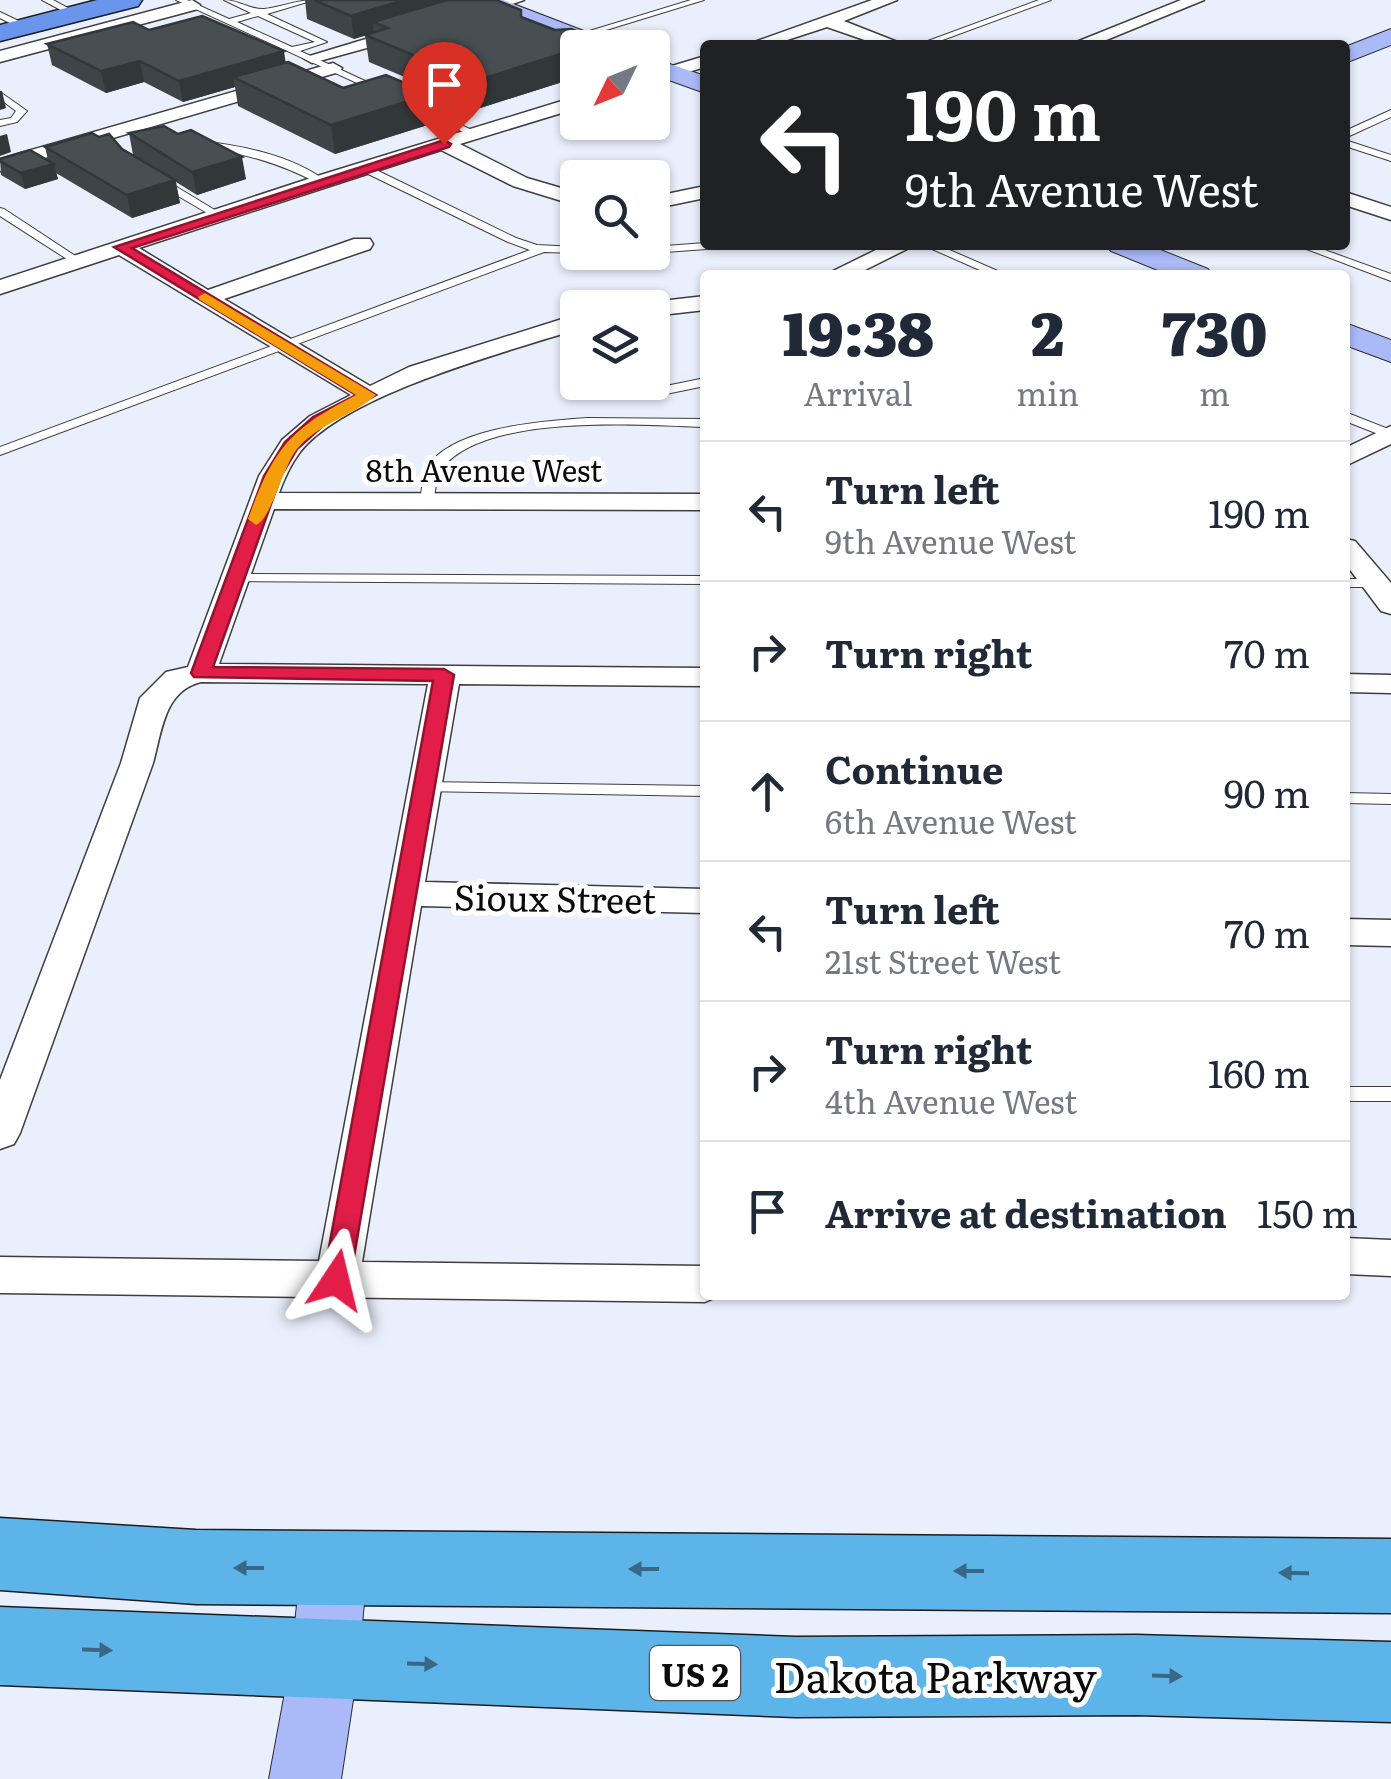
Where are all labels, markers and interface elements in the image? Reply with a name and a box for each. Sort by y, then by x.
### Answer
north arrow [560,30,670,140]
map controls [560,30,670,400]
pin [402,42,487,145]
icon: arrive [417,57,472,112]
text: 190 m [905,59,1101,163]
icon: left [740,80,870,210]
text: 9th Avenue West [905,154,1258,221]
button: search [560,160,670,270]
text: 19:38 [782,285,934,374]
text: 2 [1031,285,1064,374]
text: 730 [1162,285,1268,374]
button: layers [560,290,670,400]
text: Arrival [803,368,913,416]
text: min [1016,368,1079,416]
text: m [1199,368,1230,416]
street label: 8th Avenue West [366,447,602,491]
text: Turn left [825,459,1000,516]
text: 190 m [1208,483,1310,540]
icon: left [740,484,795,539]
text: 9th Avenue West [825,516,1076,564]
text: Turn right [825,623,1032,680]
text: 70 m [1224,623,1310,680]
icon: right [740,624,795,679]
text: Continue [825,739,1003,796]
text: 90 m [1224,763,1310,820]
icon: ahead [740,764,795,819]
text: 6th Avenue West [825,796,1077,844]
street label: Sioux Street [454,869,656,925]
text: Turn left [825,879,1000,936]
text: 70 m [1224,903,1310,960]
icon: left [740,904,795,959]
text: 21st Street West [825,936,1061,984]
text: Turn right [825,1019,1032,1076]
text: 160 m [1208,1043,1310,1100]
icon: right [740,1044,795,1099]
text: 4th Avenue West [825,1076,1077,1124]
text: Arrive at destination [825,1183,1227,1240]
text: 150 m [1257,1183,1358,1240]
icon: arrive [740,1184,795,1239]
position arrow [284,1228,388,1332]
one-way arrow [232,1560,264,1576]
one-way arrow [627,1561,659,1577]
one-way arrow [952,1562,984,1578]
one-way arrow [1277,1565,1309,1581]
one-way arrow [82,1643,114,1659]
street label: Dakota Parkway [773,1644,1097,1706]
road number: US 2 [650,1646,740,1700]
one-way arrow [407,1656,439,1672]
one-way arrow [1151,1668,1183,1684]

